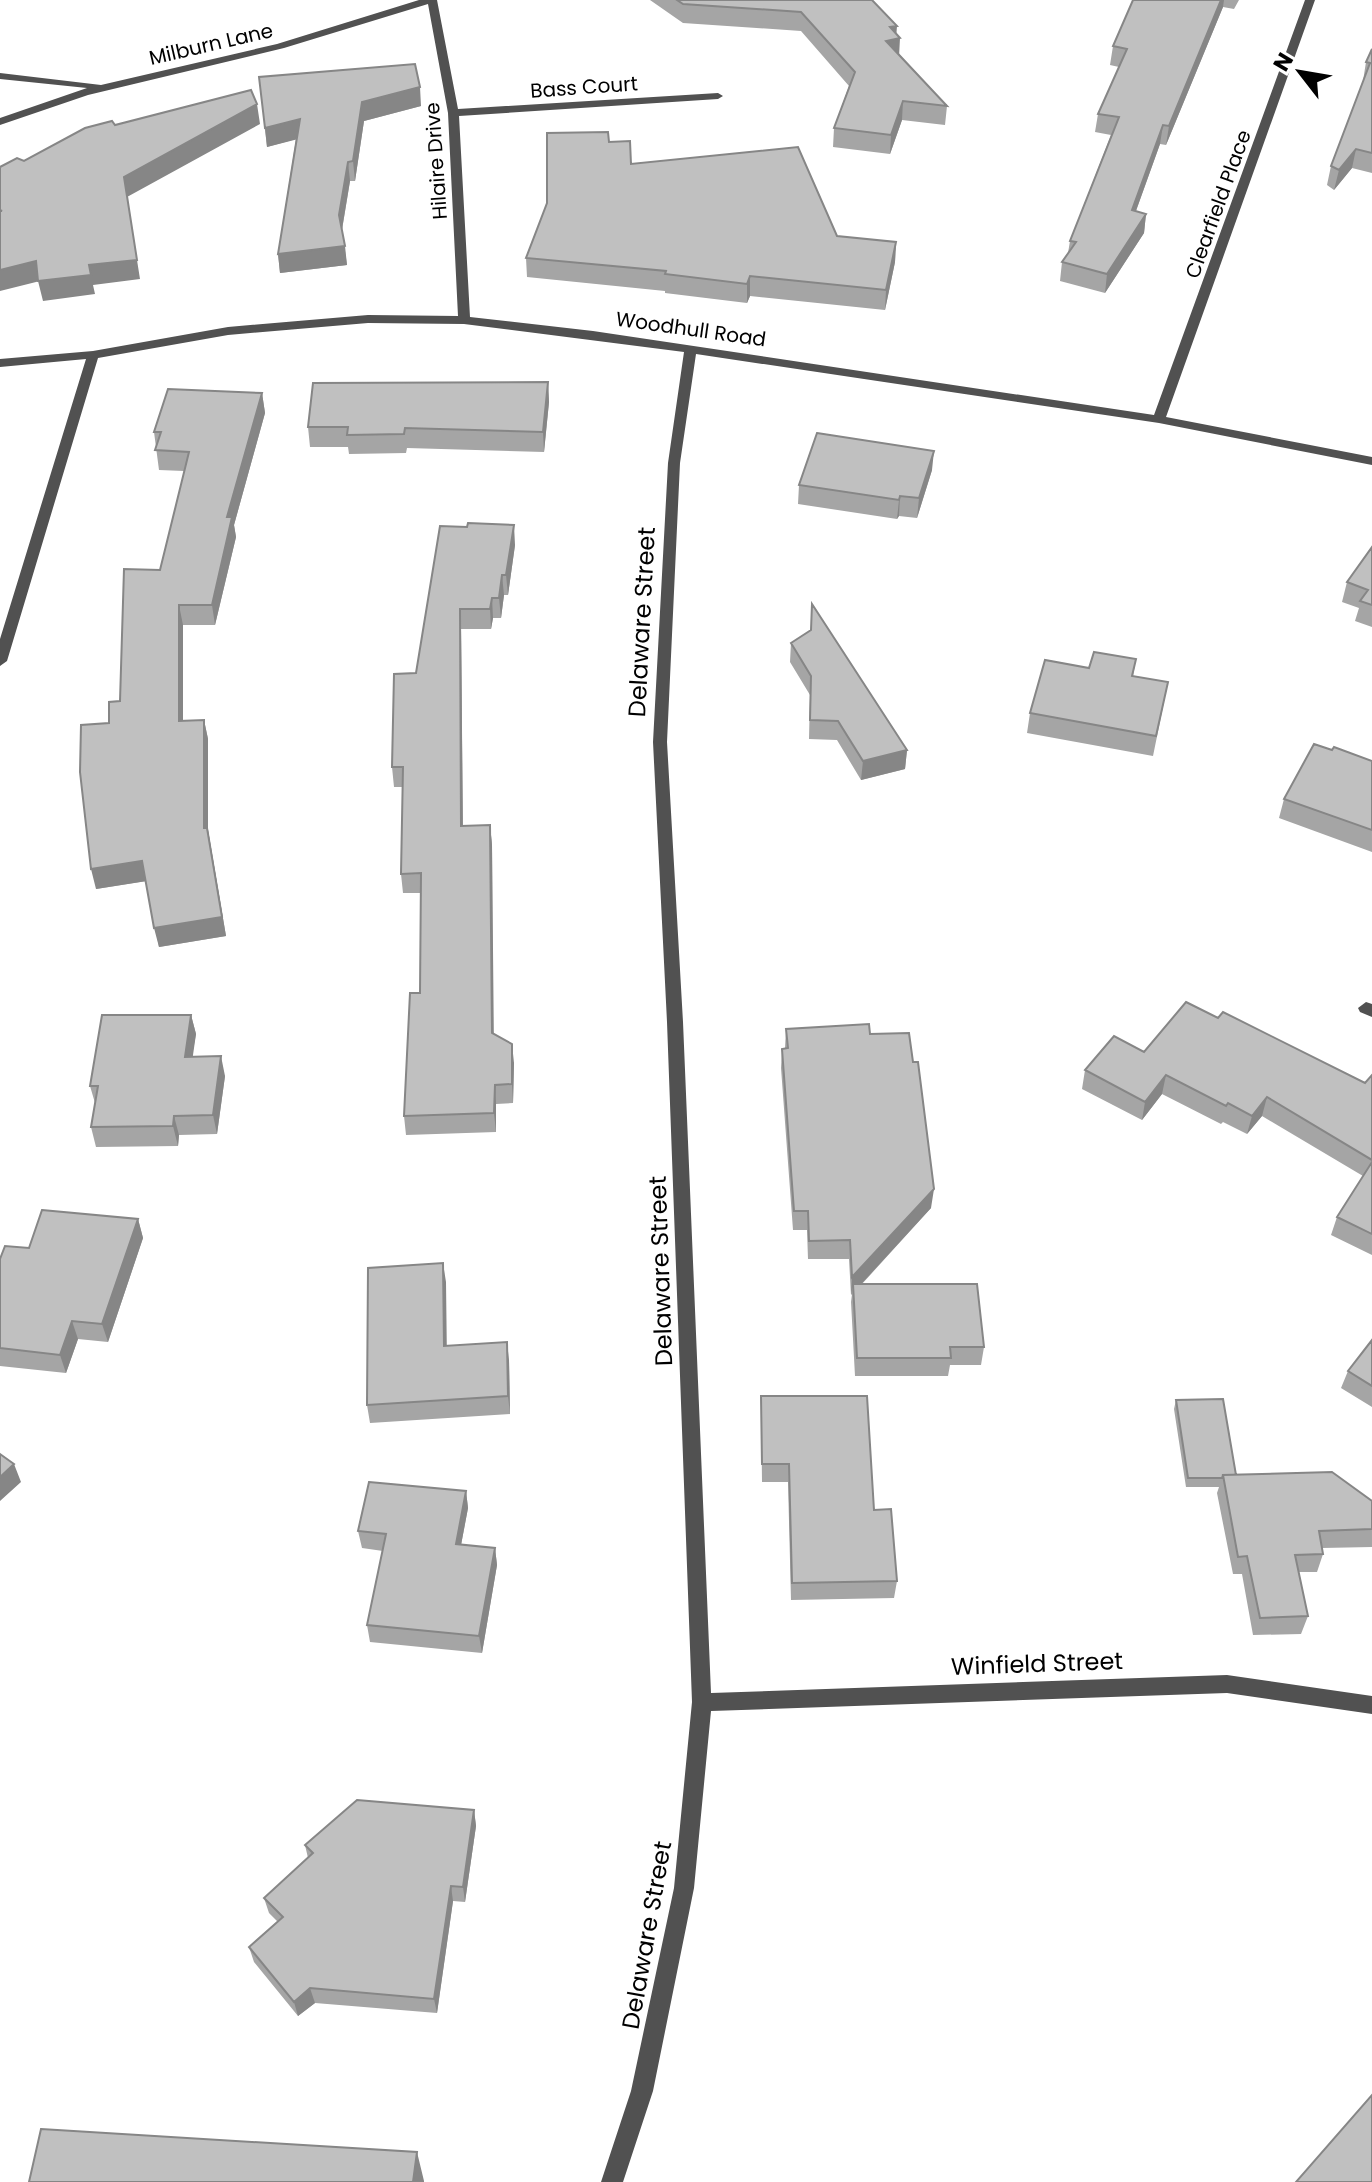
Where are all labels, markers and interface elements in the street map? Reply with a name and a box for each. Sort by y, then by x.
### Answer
street label: Milburn Lane [146,16,276,72]
north arrow [1260,32,1340,112]
text: N [1266,47,1301,77]
street label: Bass Court [529,69,639,105]
street label: Hilaire Drive [418,101,454,221]
street label: Clearfield Place [1178,126,1258,282]
street label: Woodhull Road [614,305,768,353]
street label: Delaware Street [620,526,663,718]
street label: Delaware Street [641,1175,680,1367]
street label: Winfield Street [950,1644,1124,1683]
street label: Delaware Street [614,1838,679,2032]

